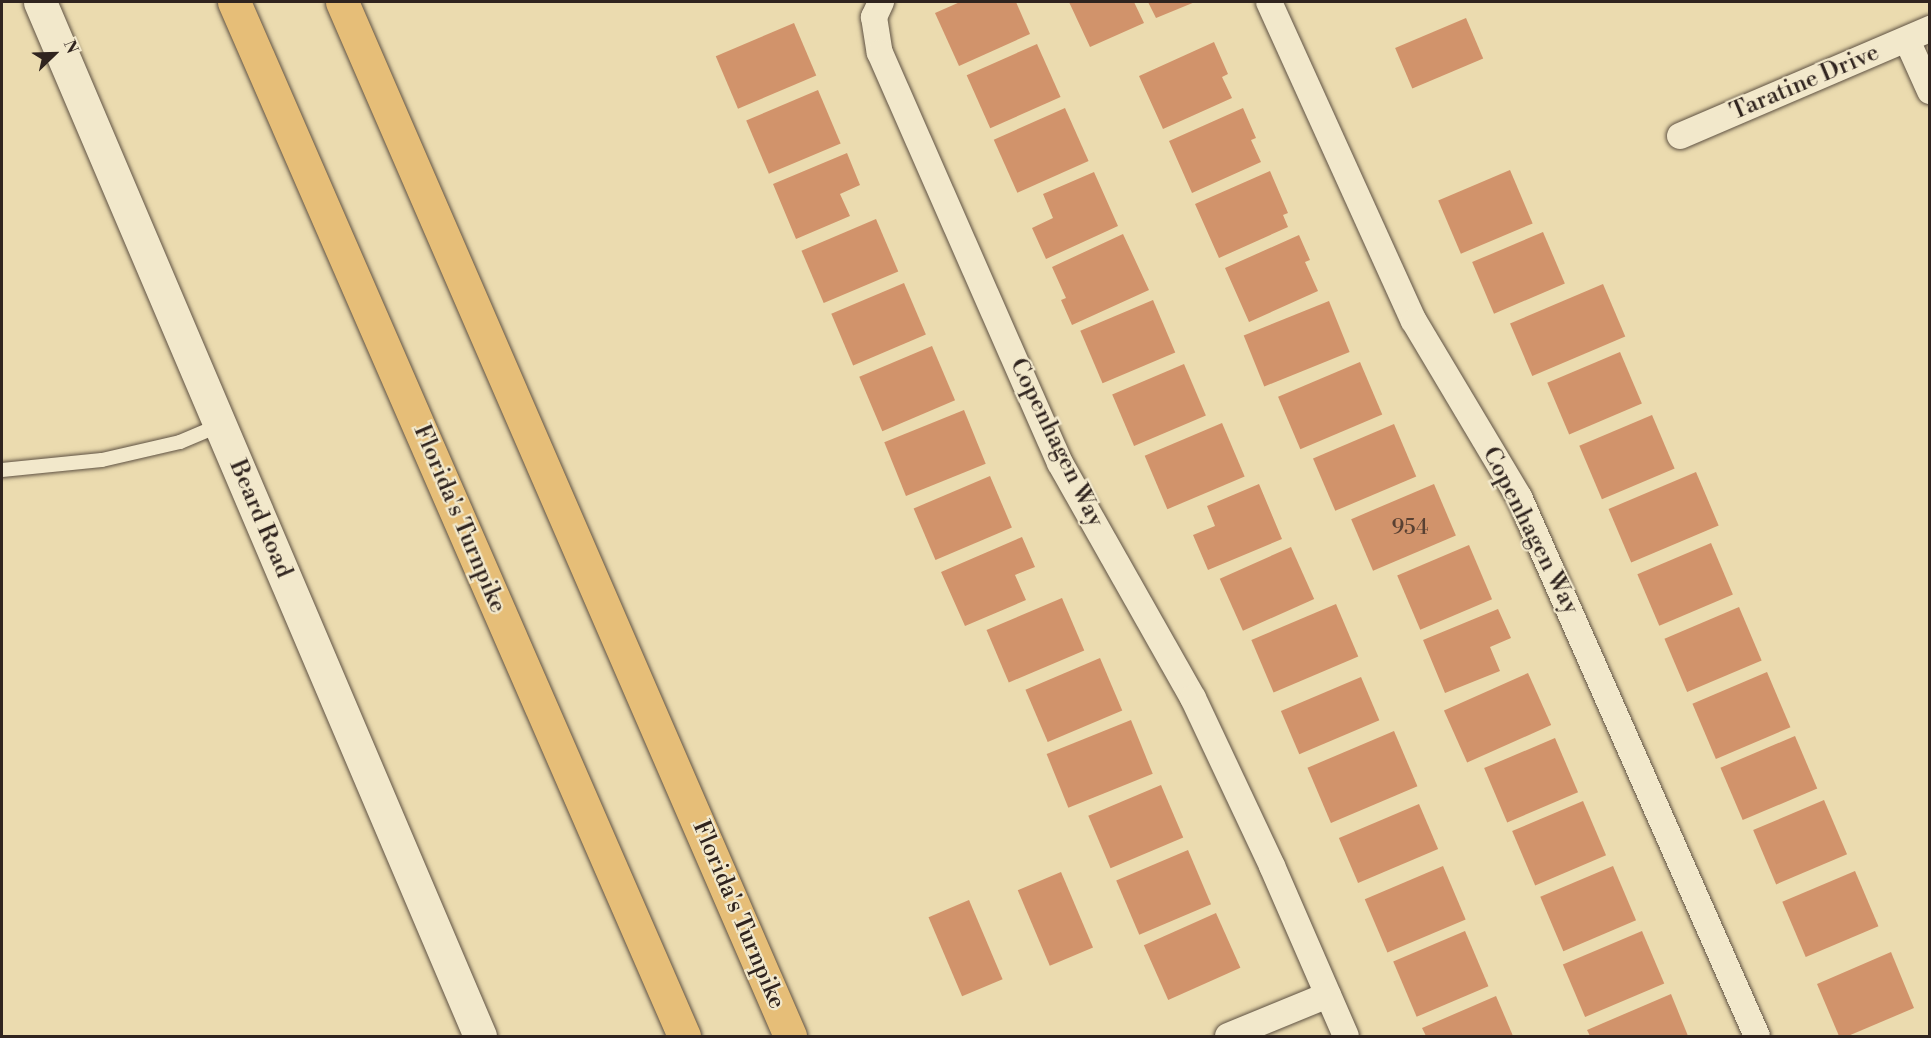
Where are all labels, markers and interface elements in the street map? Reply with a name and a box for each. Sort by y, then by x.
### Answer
north arrow [24,24,84,84]
text: N [59,37,82,57]
street label: Taratine Drive [1726,39,1884,127]
street label: Copenhagen Way [1003,354,1109,532]
street label: Florida's Turnpike [406,421,512,617]
street label: Copenhagen Way [1475,442,1585,620]
street label: Beard Road [222,456,298,582]
house number: 954 [1391,515,1429,541]
street label: Florida's Turnpike [685,817,791,1013]

